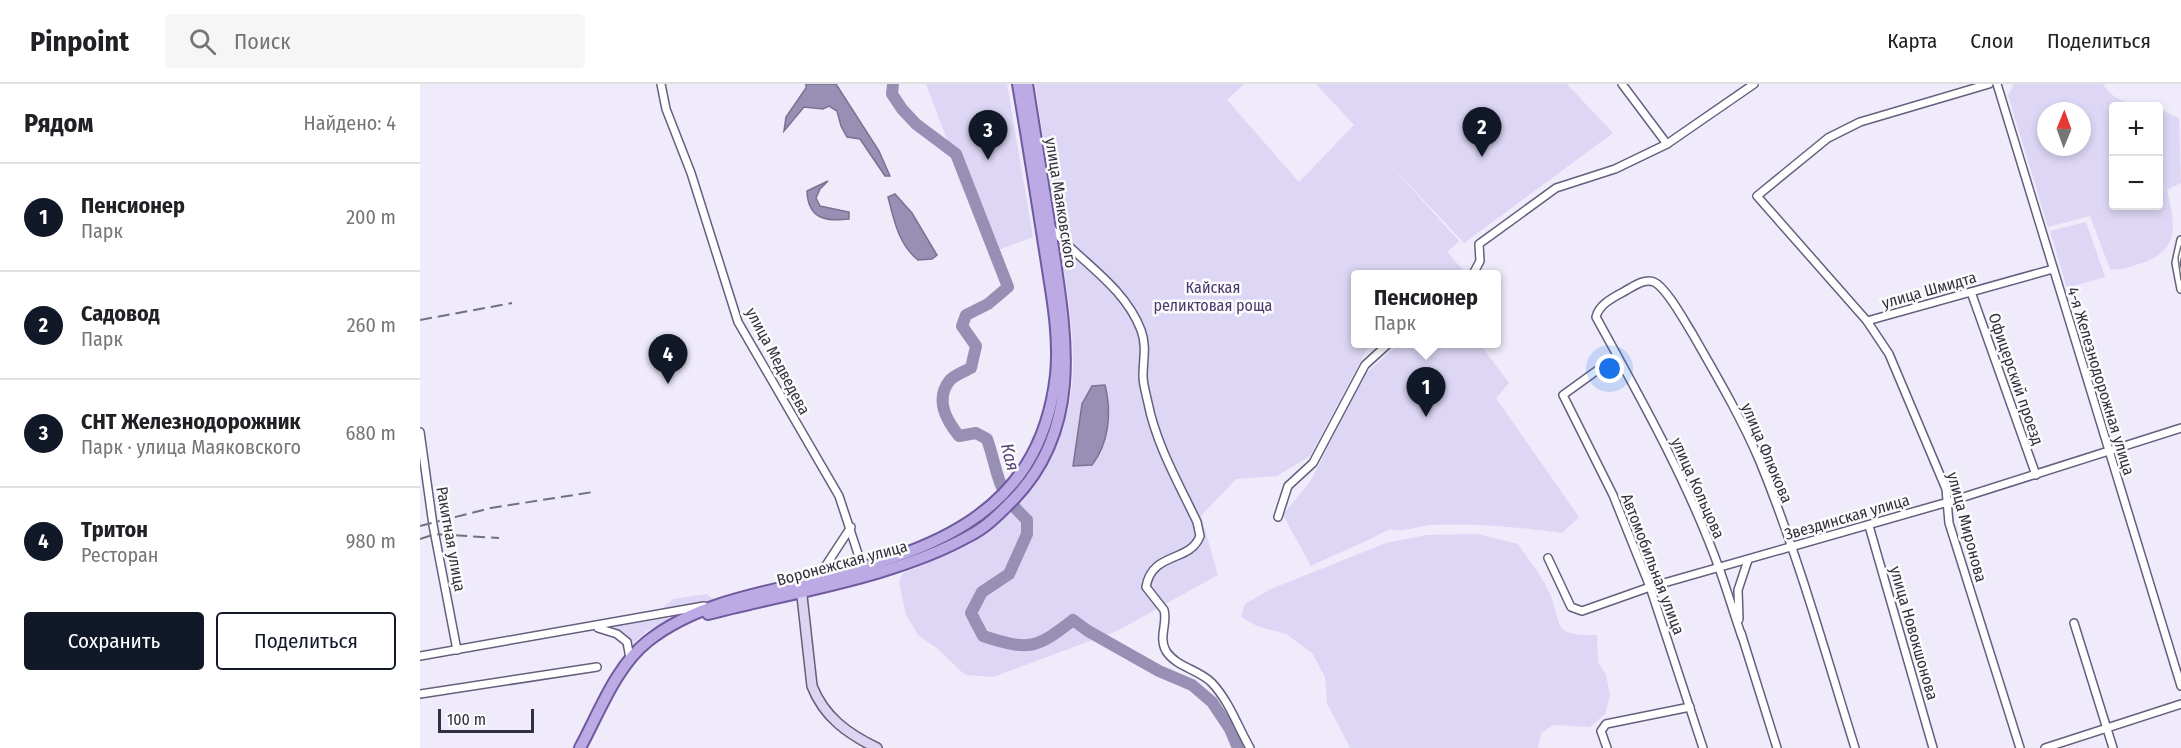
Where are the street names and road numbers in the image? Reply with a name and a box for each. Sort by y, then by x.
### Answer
street label: улица Маяковского [1041,137,1081,269]
street label: улица Шмидта [1880,267,1978,313]
street label: 4-я Железнодорожная улица [2063,285,2139,478]
street label: улица Медведева [742,304,814,418]
street label: Офицерский проезд [1984,310,2048,448]
street label: улица Флюкова [1737,400,1797,506]
street label: улица Кольцова [1667,435,1729,542]
street label: улица Миронова [1943,470,1991,584]
street label: Ракитная улица [432,485,470,593]
street label: Звездинская улица [1782,490,1912,544]
street label: Автомобильная улица [1617,491,1689,637]
street label: Воронежская улица [775,536,909,590]
street label: улица Новокшонова [1886,564,1942,702]

